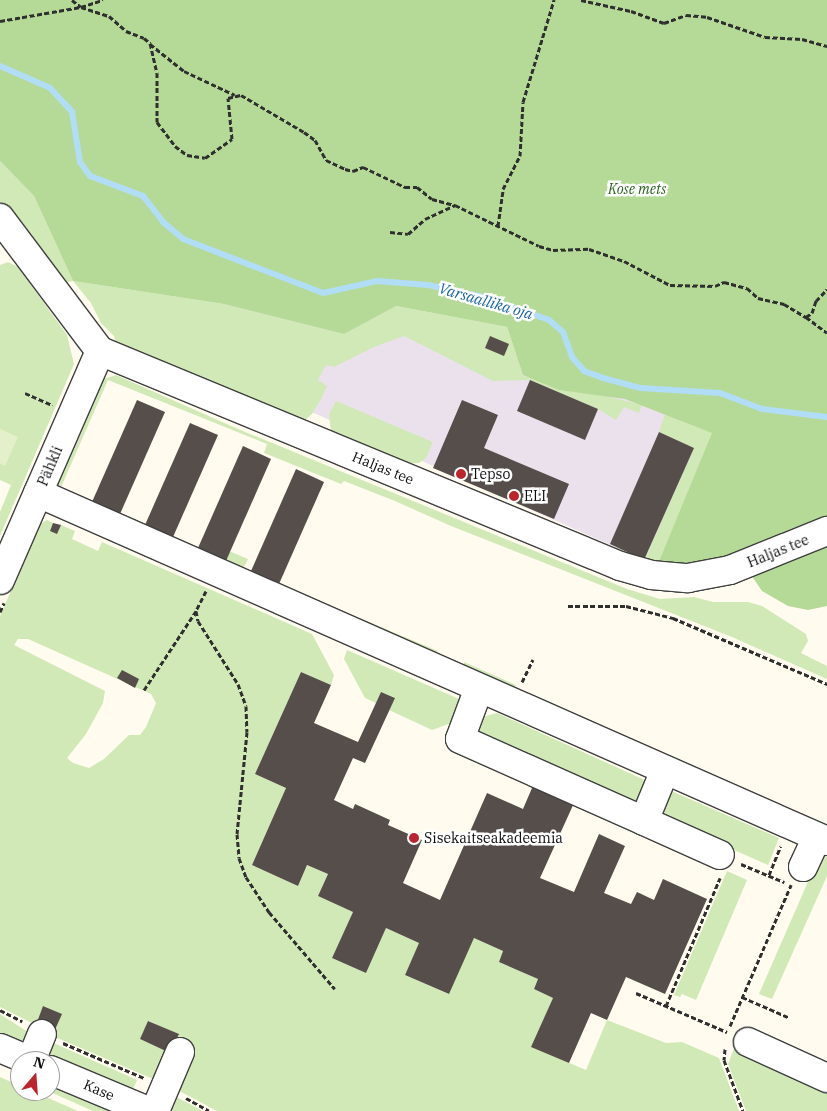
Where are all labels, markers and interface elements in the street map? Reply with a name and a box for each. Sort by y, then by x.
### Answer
park label: Kose mets [608,181,666,197]
water label: Varsaallika oja [437,279,535,323]
street label: Pähkli [34,444,66,488]
street label: Haljas tee [350,448,416,488]
place label: Tepso [471,466,510,482]
marker: Tepso [455,468,467,480]
place label: ELI [524,488,546,504]
marker: ELI [508,490,520,502]
street label: Haljas tee [745,531,811,571]
place label: Sisekaitseakadeemia [424,830,563,846]
marker: Sisekaitseakadeemia [408,832,420,844]
north arrow [10,1051,60,1101]
text: N [31,1052,47,1073]
street label: Kase [81,1076,117,1104]

